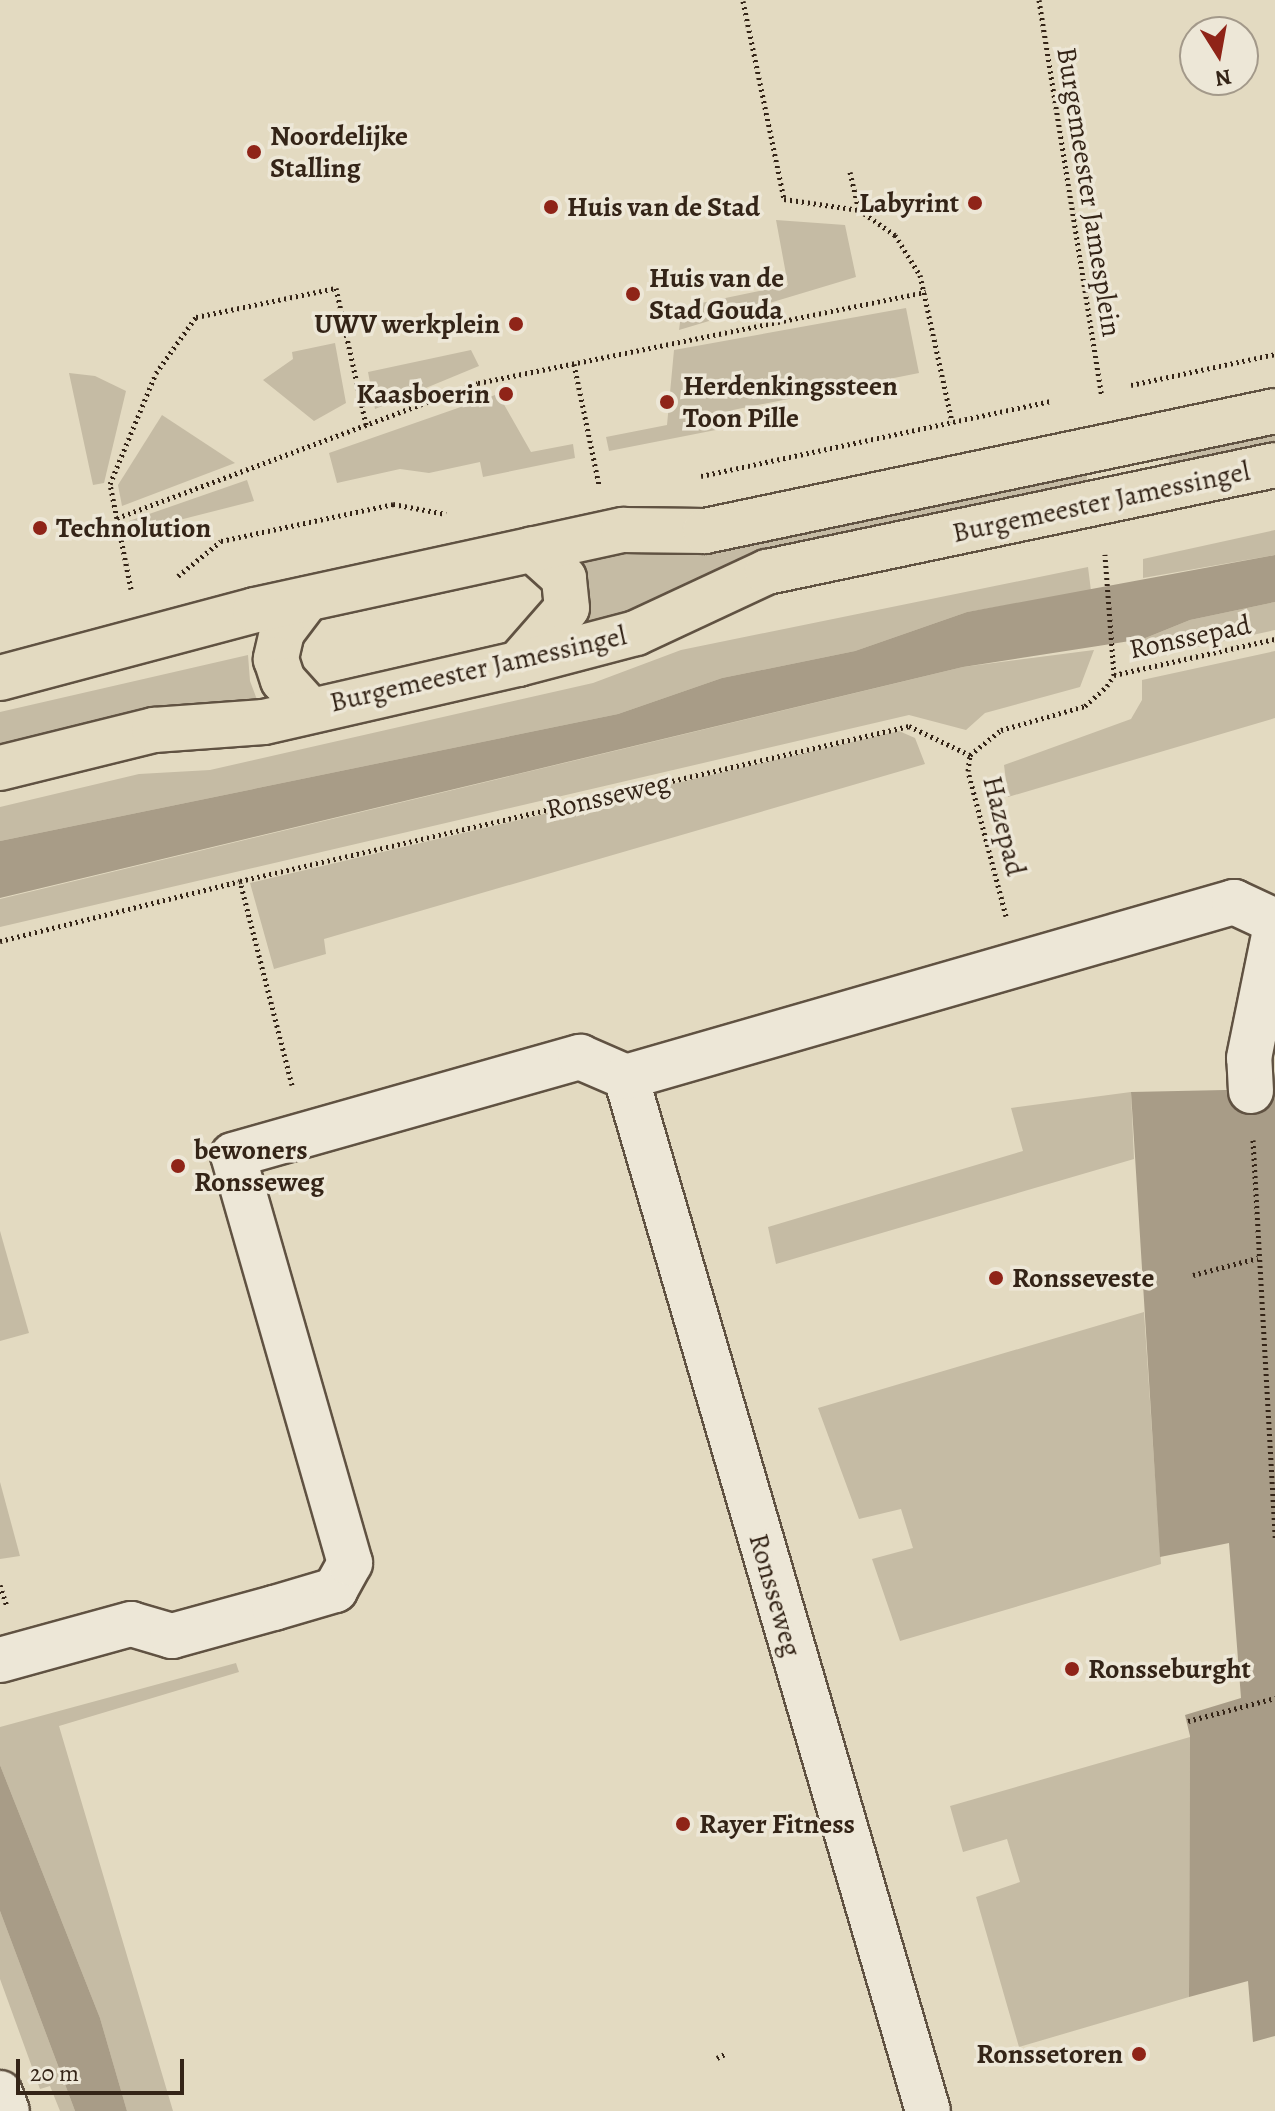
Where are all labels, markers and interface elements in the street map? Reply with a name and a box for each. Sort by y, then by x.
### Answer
north arrow [1179,16,1259,96]
street label: Burgemeester Jamesplein [1050,45,1128,339]
text: N [1212,61,1234,94]
place label: Noordelijke Stalling [270,119,408,185]
marker: Noordelijke Stalling [245,143,263,161]
place label: Labyrint [859,186,959,220]
place label: Huis van de Stad [567,190,760,224]
marker: Labyrint [966,194,984,212]
marker: Huis van de Stad [542,198,560,216]
place label: Huis van de Stad Gouda [649,261,784,327]
marker: Huis van de Stad Gouda [624,285,642,303]
place label: UWV werkplein [314,307,500,341]
marker: UWV werkplein [507,315,525,333]
place label: Herdenkingssteen Toon Pille [683,369,898,435]
place label: Kaasboerin [356,377,490,411]
marker: Kaasboerin [497,385,515,403]
marker: Herdenkingssteen Toon Pille [658,393,676,411]
street label: Burgemeester Jamessingel [949,454,1253,550]
place label: Technolution [56,511,211,545]
marker: Technolution [31,519,49,537]
street label: Ronssepad [1126,608,1254,666]
street label: Burgemeester Jamessingel [327,619,629,719]
street label: Ronsseweg [543,765,673,827]
street label: Hazepad [975,773,1033,879]
place label: bewoners Ronsseweg [194,1133,324,1199]
marker: bewoners Ronsseweg [169,1157,187,1175]
place label: Ronsseveste [1012,1261,1154,1295]
marker: Ronsseveste [987,1269,1005,1287]
street label: Ronsseweg [741,1530,809,1660]
place label: Ronsseburght [1088,1652,1251,1686]
marker: Ronsseburght [1063,1660,1081,1678]
place label: Rayer Fitness [699,1807,855,1841]
marker: Rayer Fitness [674,1815,692,1833]
place label: Ronssetoren [976,2037,1123,2071]
scale bar [20,2043,188,2093]
marker: Ronssetoren [1130,2045,1148,2063]
text: 20 m [30,2057,79,2089]

